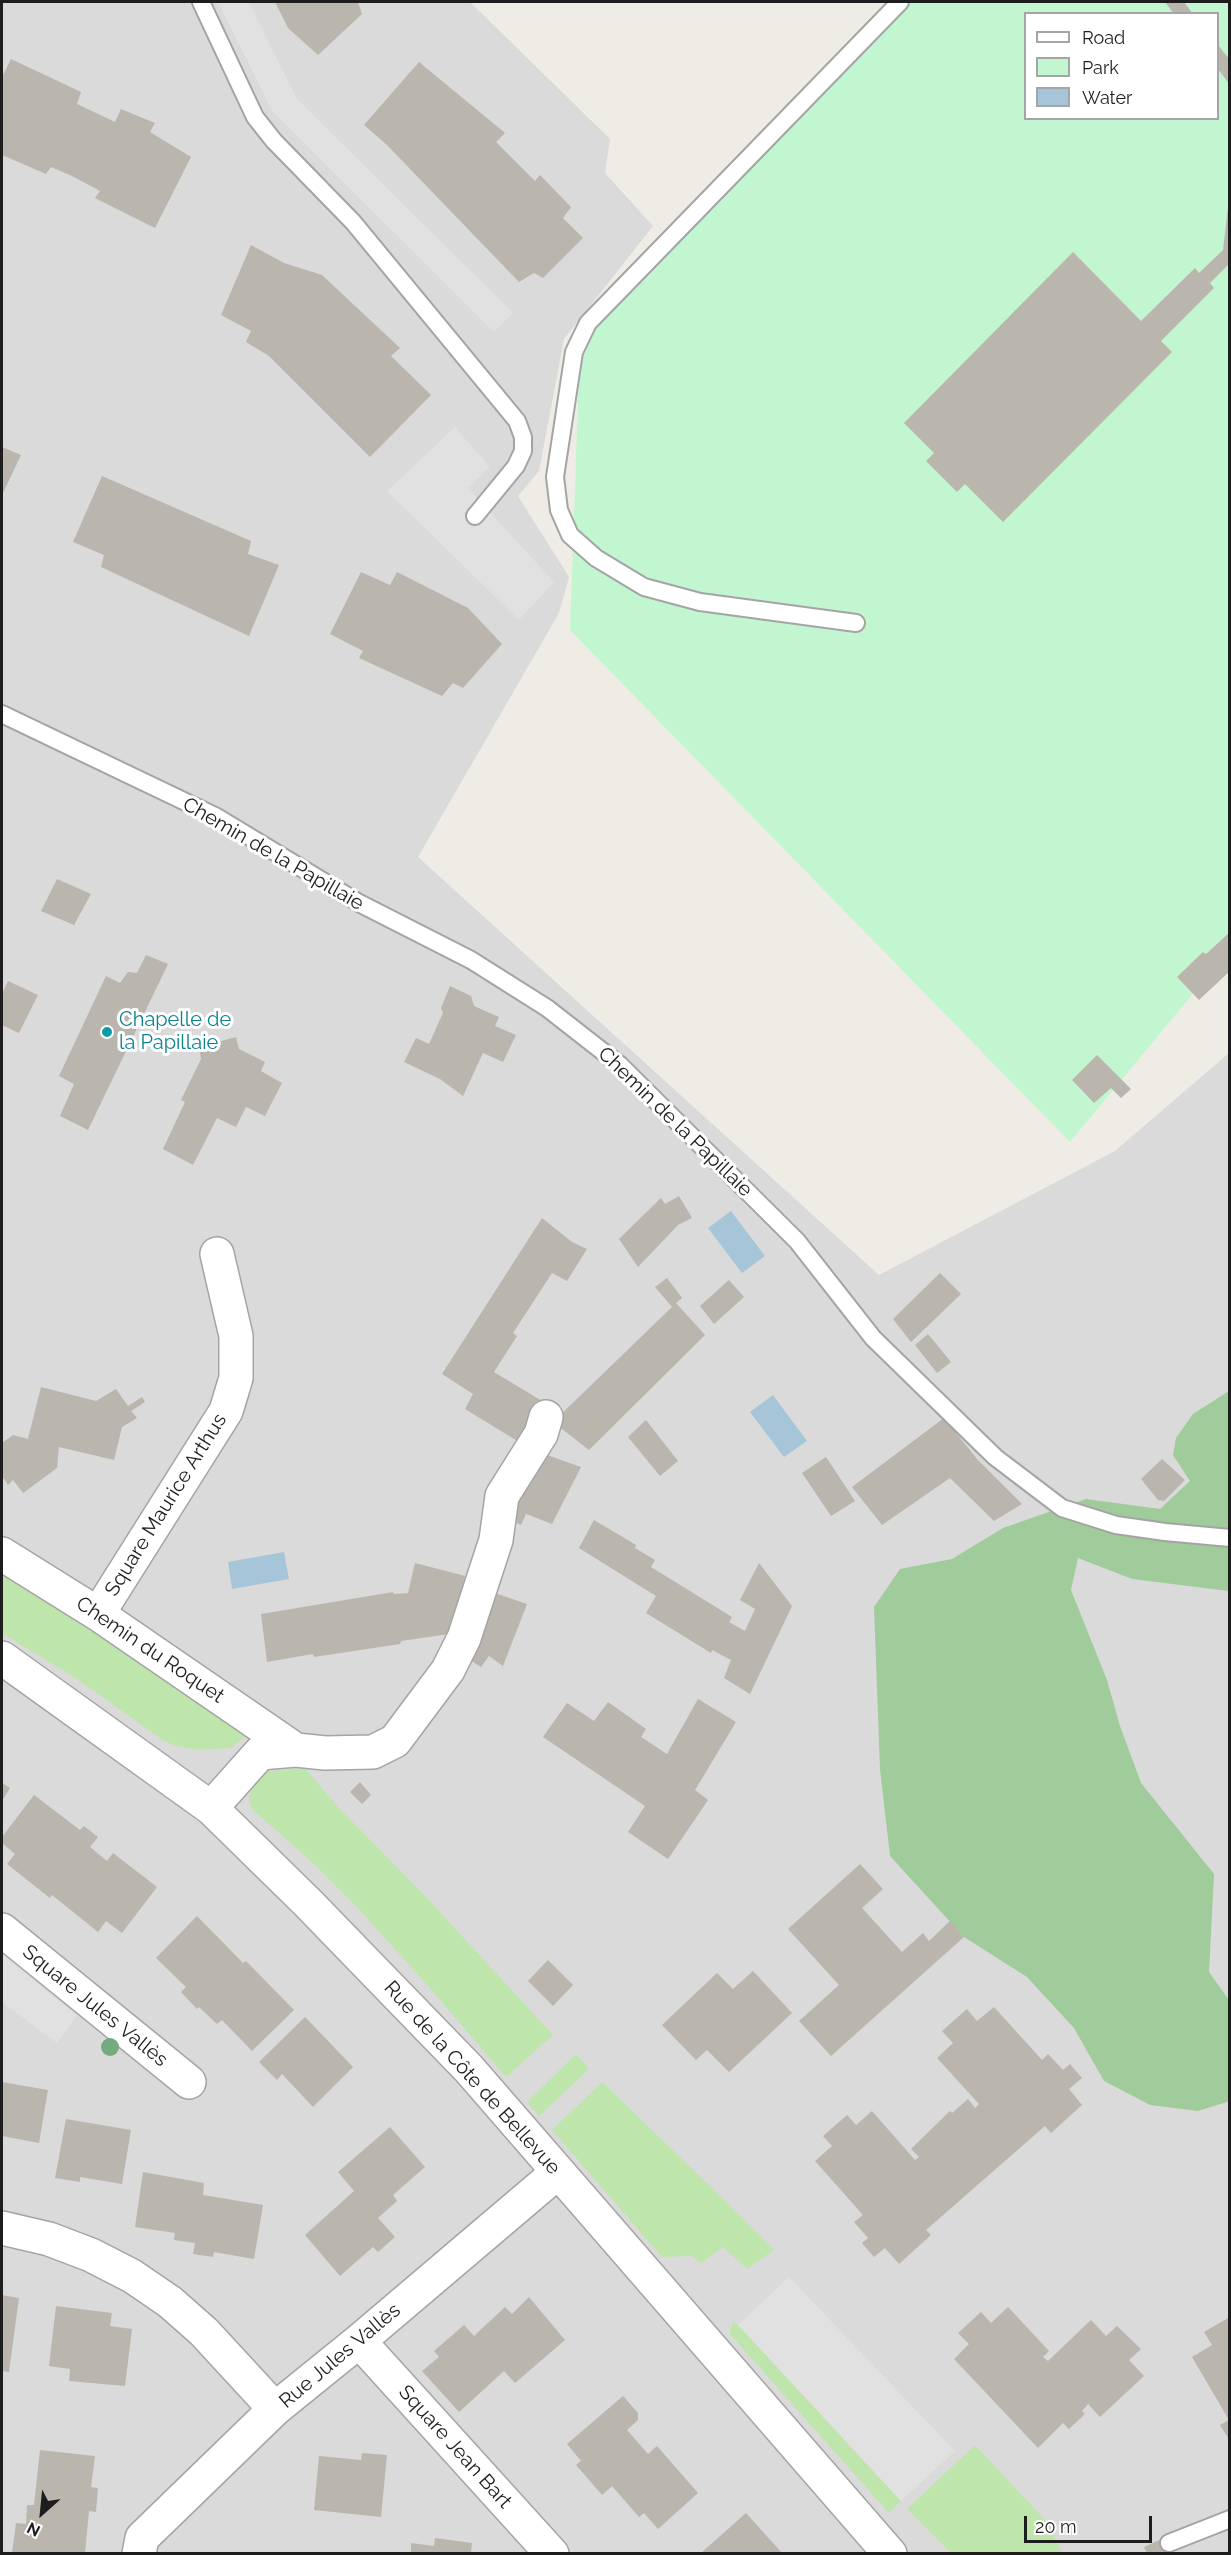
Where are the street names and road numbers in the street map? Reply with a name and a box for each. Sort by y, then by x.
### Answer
street label: Chemin de la Papillaie [178,792,368,916]
street label: Chemin de la Papillaie [593,1042,757,1202]
street label: Square Maurice Arthus [100,1409,232,1601]
street label: Chemin du Roquet [71,1592,229,1708]
street label: Square Jules Vallès [18,1940,172,2072]
street label: Rue de la Côte de Bellevue [379,1976,565,2180]
street label: Rue Jules Vallès [275,2298,405,2414]
street label: Square Jean Bart [393,2380,517,2514]

